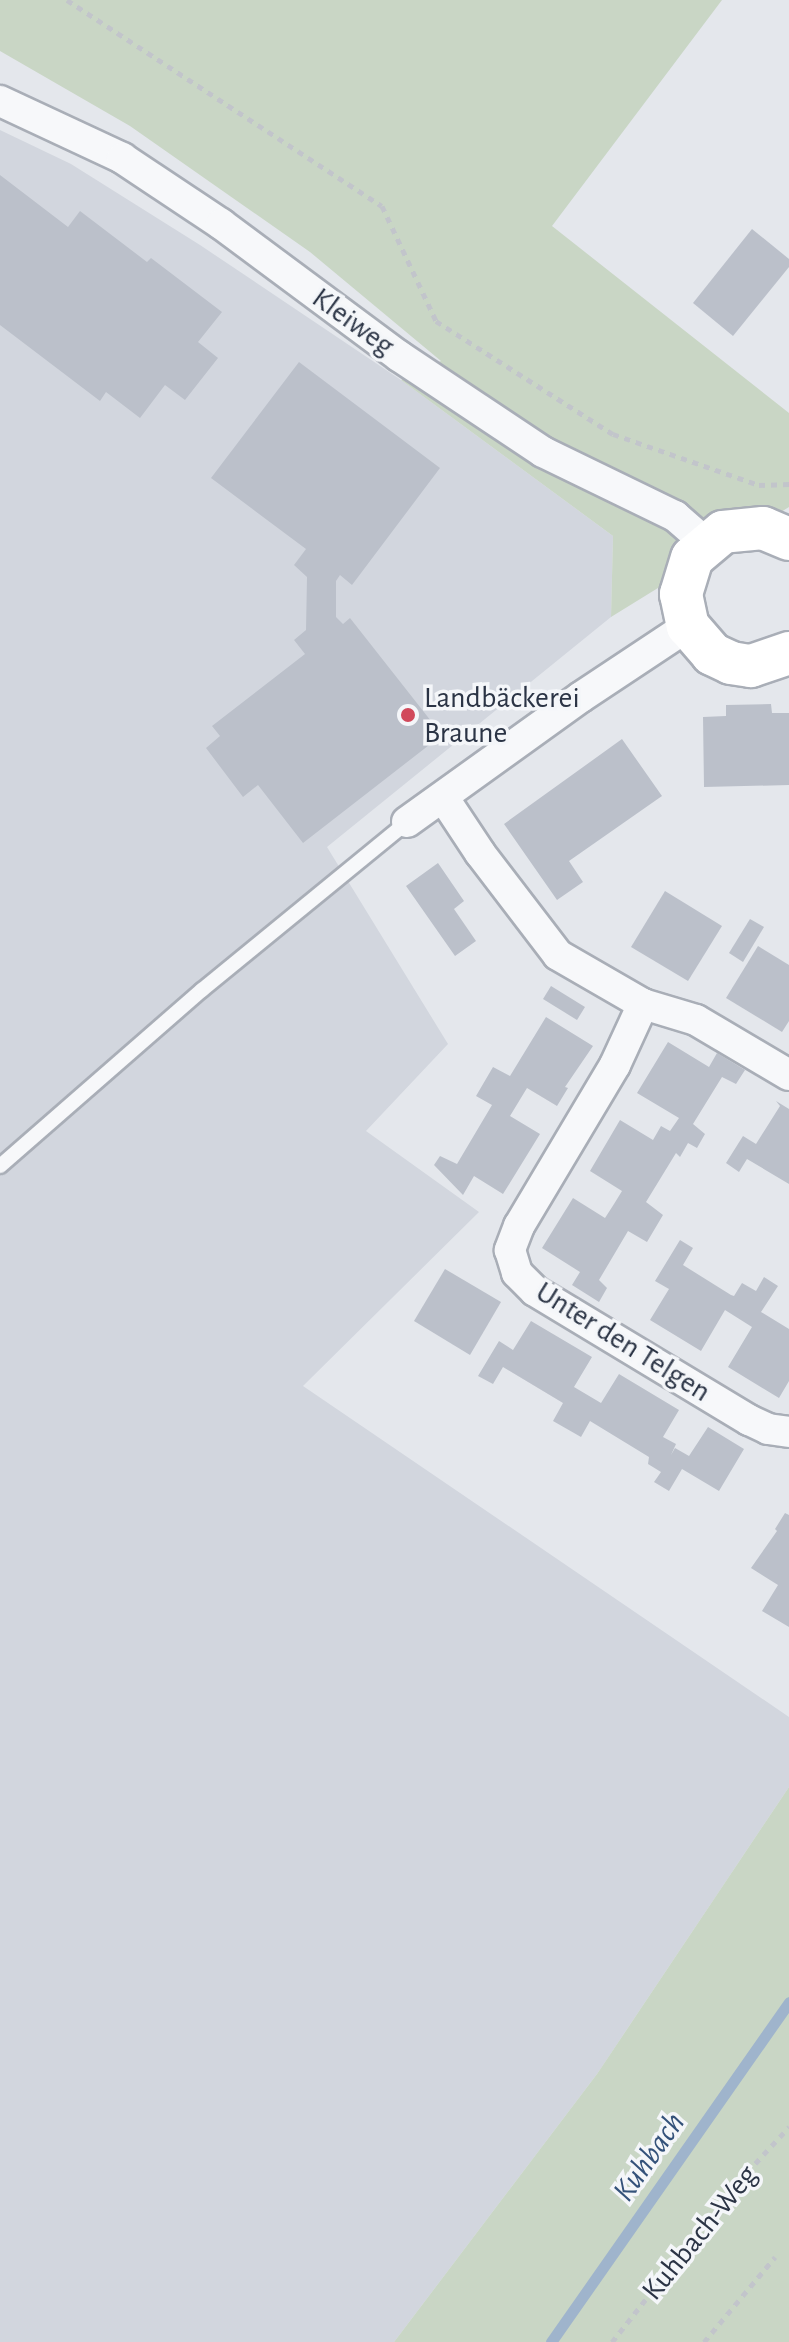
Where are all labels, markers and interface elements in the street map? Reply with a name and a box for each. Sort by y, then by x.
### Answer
street label: Kleiweg [305,280,401,364]
place label: Landbäckerei Braune [424,680,580,750]
marker: Landbäckerei Braune [399,706,417,724]
street label: Unter den Telgen [529,1274,717,1410]
water label: Kuhbach [605,2105,693,2209]
street label: Kuhbach-Weg [635,2158,765,2308]

